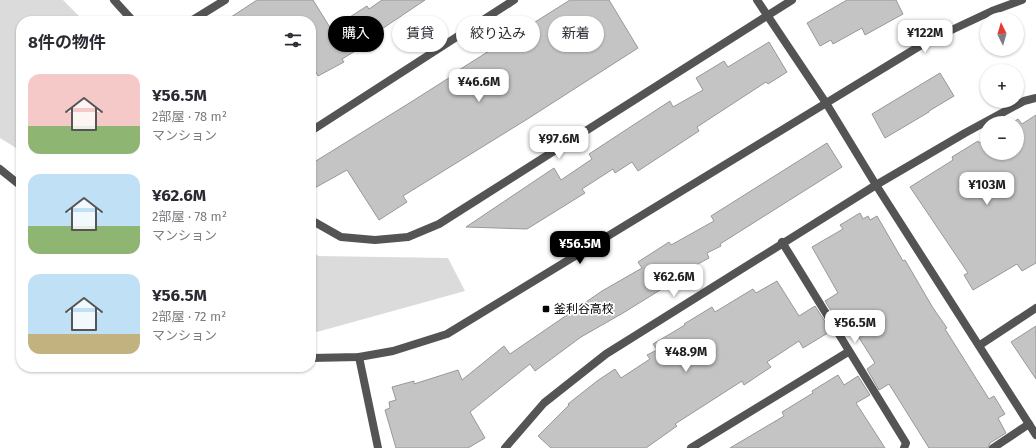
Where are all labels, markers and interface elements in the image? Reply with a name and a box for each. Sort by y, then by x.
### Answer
north arrow [980,12,1024,56]
map controls [980,12,1024,160]
chip: 購入 [328,16,384,52]
chip: 賃貸 [392,16,448,52]
chip: 絞り込み [456,16,540,52]
chip: 新着 [548,16,604,52]
pin: ¥122M [897,20,953,54]
text: ¥122M [907,25,943,40]
icon: filters [282,29,304,51]
text: 8件の物件 [28,32,106,53]
button: + [980,64,1024,108]
pin: ¥46.6M [446,69,512,103]
text: ¥46.6M [458,74,500,89]
text: ¥56.5M [152,85,207,106]
icon: home [60,90,108,138]
text: 2部屋 · 78 m² [152,109,227,124]
button: − [980,116,1024,160]
pin: ¥97.6M [526,126,592,160]
text: マンション [152,128,217,143]
text: ¥97.6M [539,131,579,146]
pin: ¥103M [959,172,1015,206]
text: ¥103M [968,177,1006,192]
text: ¥62.6M [152,185,206,206]
icon: home [60,190,108,238]
text: 2部屋 · 78 m² [152,209,227,224]
text: マンション [152,228,217,243]
pin: ¥56.5M [547,231,613,265]
text: ¥56.5M [559,236,601,251]
pin: ¥62.6M [641,264,707,298]
text: ¥62.6M [653,269,695,284]
text: ¥56.5M [152,285,207,306]
icon: home [60,290,108,338]
place label: 釜利谷高校 [554,302,614,316]
marker: 釜利谷高校 [541,304,551,314]
text: 2部屋 · 72 m² [152,309,226,324]
pin: ¥56.5M [822,310,888,344]
text: ¥56.5M [834,315,876,330]
text: マンション [152,328,217,343]
pin: ¥48.9M [653,339,719,373]
text: ¥48.9M [665,344,707,359]

